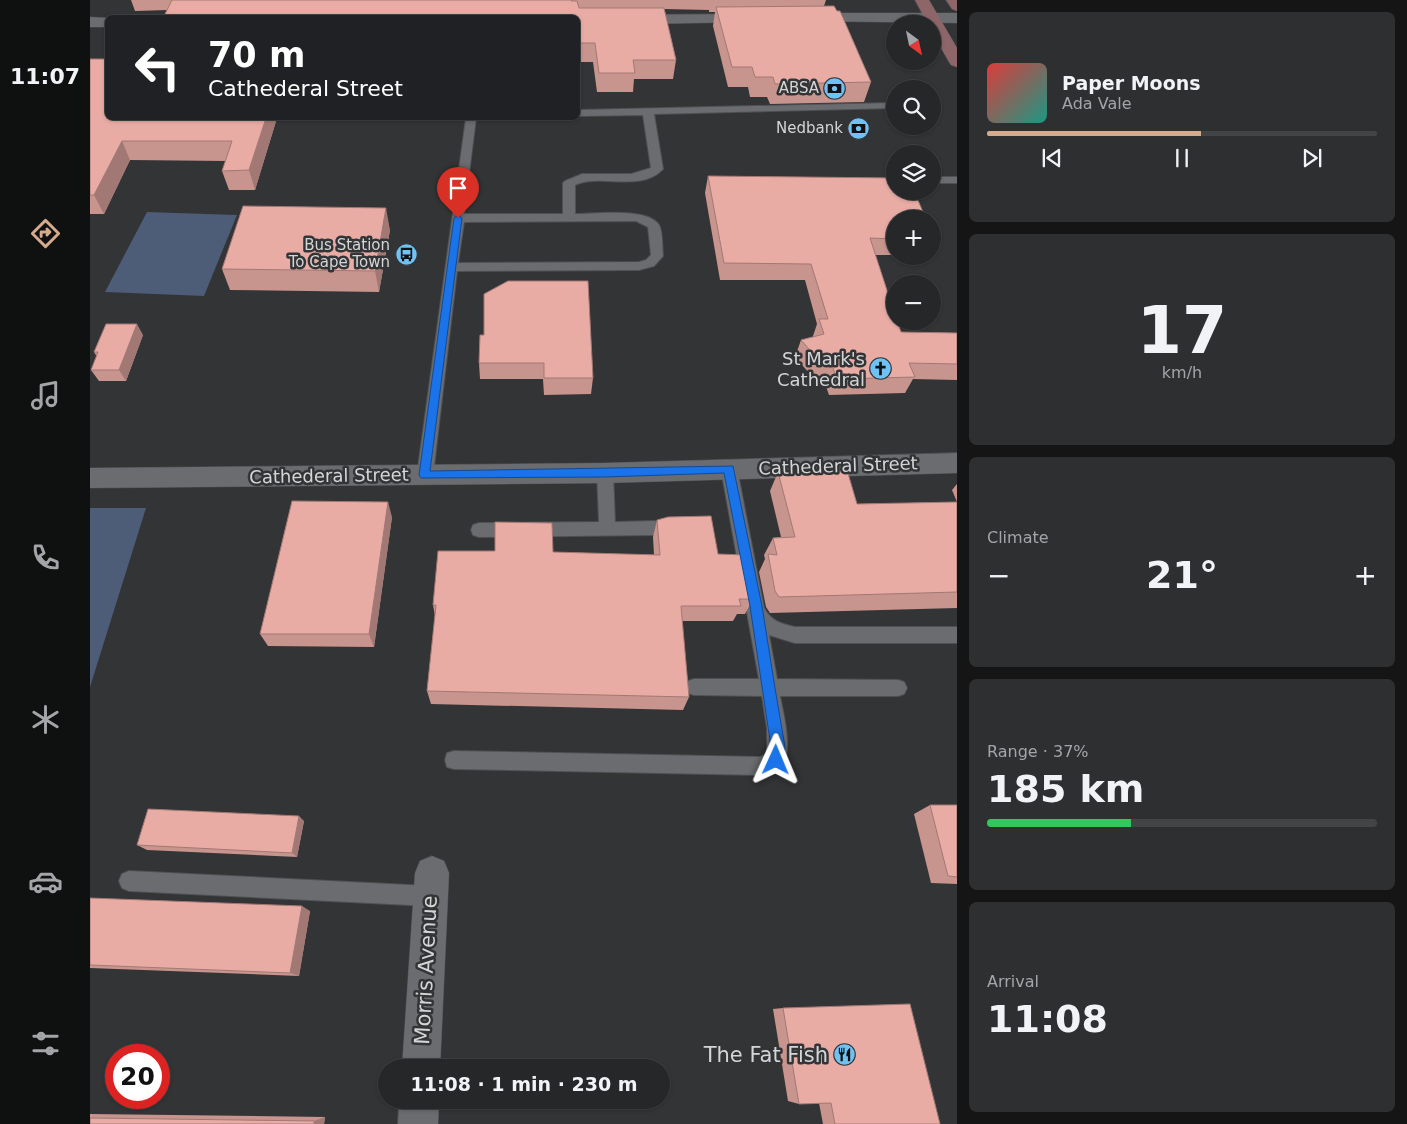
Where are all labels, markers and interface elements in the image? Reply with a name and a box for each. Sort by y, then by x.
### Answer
north arrow [886,15,941,70]
map controls [886,15,941,330]
icon: left [125,35,190,100]
text: 70 m [208,35,305,75]
text: 11:07 [10,64,80,89]
text: Paper Moons [1062,72,1201,94]
text: Cathederal Street [208,76,403,101]
bank icon: ABSA [823,76,847,100]
place label: ABSA [779,79,820,97]
button: search [886,80,941,135]
text: Ada Vale [1062,94,1132,113]
bank icon: Nedbank [847,116,871,140]
place label: Nedbank [776,119,843,137]
icon: previous [1038,144,1066,172]
icon: pause [1168,144,1196,172]
icon: next [1298,144,1326,172]
button: layers [886,145,941,200]
pin [437,167,479,218]
icon: arrive [444,174,472,202]
button: + [886,210,941,265]
icon: directions [28,216,63,251]
place label: Bus Station To Cape Town [288,236,390,271]
bus stop icon: Bus Station To Cape Town [394,242,418,266]
button: − [886,275,941,330]
text: 17 [1137,293,1227,368]
place label: St Mark's Cathedral [777,348,865,390]
church icon: St Mark's Cathedral [869,357,893,381]
text: km/h [1162,363,1202,382]
icon: music [28,378,63,413]
street label: Cathederal Street [758,452,918,479]
street label: Cathederal Street [249,464,409,487]
text: Climate [987,528,1049,547]
icon: phone [28,540,63,575]
text: 21° [1146,553,1218,597]
text: − [987,559,1010,592]
text: + [1354,559,1377,592]
icon: climate [28,702,63,737]
position arrow [749,733,801,785]
text: Range · 37% [987,742,1089,761]
text: 185 km [987,767,1144,811]
icon: car [28,864,63,899]
street label: Morris Avenue [410,895,442,1045]
text: Arrival [987,972,1039,991]
text: 11:08 [987,997,1108,1041]
icon: filters [28,1026,63,1061]
place label: The Fat Fish [703,1043,828,1067]
restaurant icon: The Fat Fish [832,1043,856,1067]
speed limit sign: 20 [105,1044,170,1109]
text: 11:08 · 1 min · 230 m [410,1073,638,1095]

